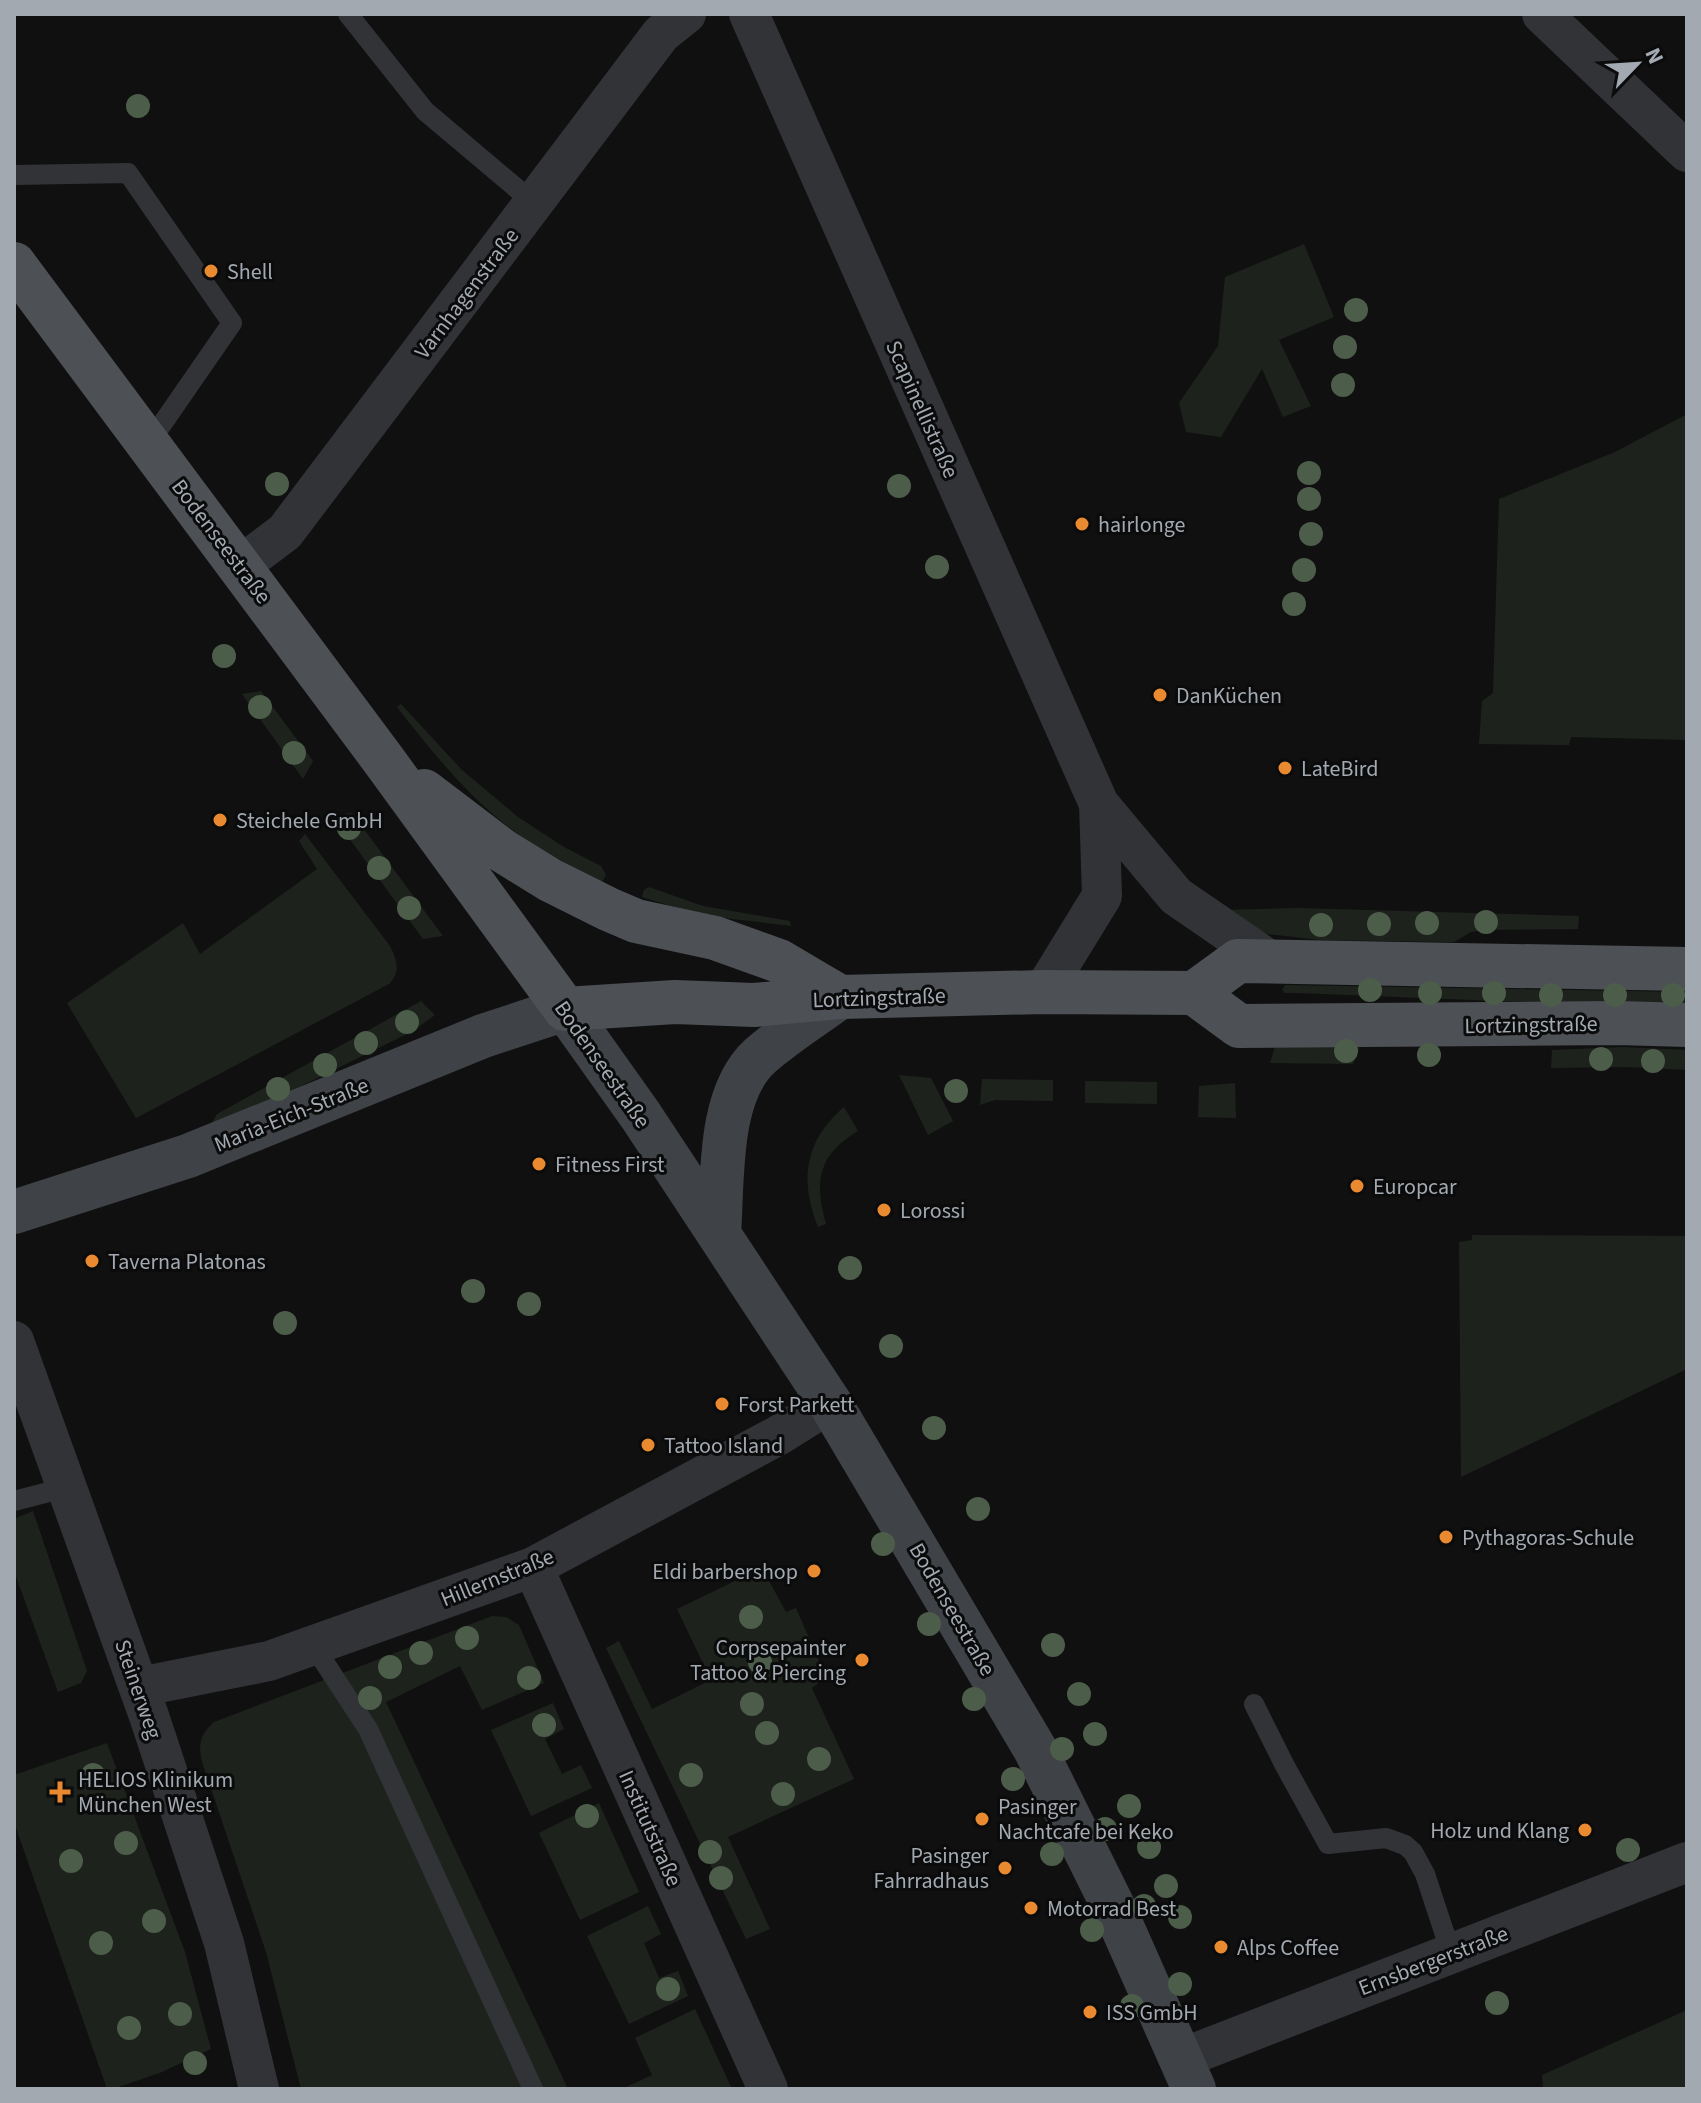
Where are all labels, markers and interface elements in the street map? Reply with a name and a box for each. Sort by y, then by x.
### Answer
north arrow [1597,24,1677,104]
text: N [1637,43,1672,69]
street label: Varnhagenstraße [407,221,527,366]
place label: Shell [227,256,273,288]
marker: Shell [202,262,220,280]
street label: Scapinellistraße [877,335,967,484]
street label: Bodenseestraße [164,472,279,611]
place label: hairlonge [1098,509,1185,541]
marker: hairlonge [1073,515,1091,533]
place label: DanKüchen [1176,680,1282,712]
marker: DanKüchen [1151,686,1169,704]
place label: LateBird [1301,753,1379,785]
marker: LateBird [1276,759,1294,777]
place label: Steichele GmbH [236,805,383,837]
marker: Steichele GmbH [211,811,229,829]
street label: Lortzingstraße [812,980,946,1016]
street label: Bodenseestraße [546,994,658,1135]
street label: Lortzingstraße [1464,1008,1598,1042]
street label: Maria-Eich-Straße [209,1069,373,1160]
place label: Fitness First [555,1149,665,1181]
marker: Fitness First [530,1155,548,1173]
place label: Europcar [1373,1171,1457,1203]
marker: Europcar [1348,1177,1366,1195]
place label: Lorossi [900,1195,966,1227]
marker: Lorossi [875,1201,893,1219]
place label: Taverna Platonas [108,1246,266,1278]
marker: Taverna Platonas [83,1252,101,1270]
place label: Forst Parkett [738,1389,855,1421]
marker: Forst Parkett [713,1395,731,1413]
place label: Tattoo Island [664,1430,783,1462]
marker: Tattoo Island [639,1436,657,1454]
place label: Pythagoras-Schule [1462,1522,1634,1554]
marker: Pythagoras-Schule [1437,1528,1455,1546]
street label: Bodenseestraße [901,1537,1003,1682]
street label: Hillernstraße [436,1541,559,1615]
place label: Eldi barbershop [652,1556,798,1588]
marker: Eldi barbershop [805,1562,823,1580]
place label: Corpsepainter Tattoo & Piercing [690,1632,846,1689]
street label: Steinerweg [106,1635,170,1743]
marker: Corpsepainter Tattoo & Piercing [853,1651,871,1669]
place label: HELIOS Klinikum München West [78,1764,233,1821]
street label: Institutstraße [610,1765,690,1892]
marker: HELIOS Klinikum München West [49,1781,71,1803]
place label: Pasinger Nachtcafe bei Keko [998,1791,1174,1848]
marker: Pasinger Nachtcafe bei Keko [973,1810,991,1828]
place label: Holz und Klang [1430,1815,1569,1847]
marker: Holz und Klang [1576,1821,1594,1839]
place label: Pasinger Fahrradhaus [874,1840,989,1897]
marker: Pasinger Fahrradhaus [996,1859,1014,1877]
place label: Motorrad Best [1047,1893,1177,1925]
marker: Motorrad Best [1022,1899,1040,1917]
street label: Ernsbergerstraße [1354,1918,1513,2004]
place label: Alps Coffee [1237,1932,1339,1964]
marker: Alps Coffee [1212,1938,1230,1956]
place label: ISS GmbH [1106,1997,1198,2029]
marker: ISS GmbH [1081,2003,1099,2021]

